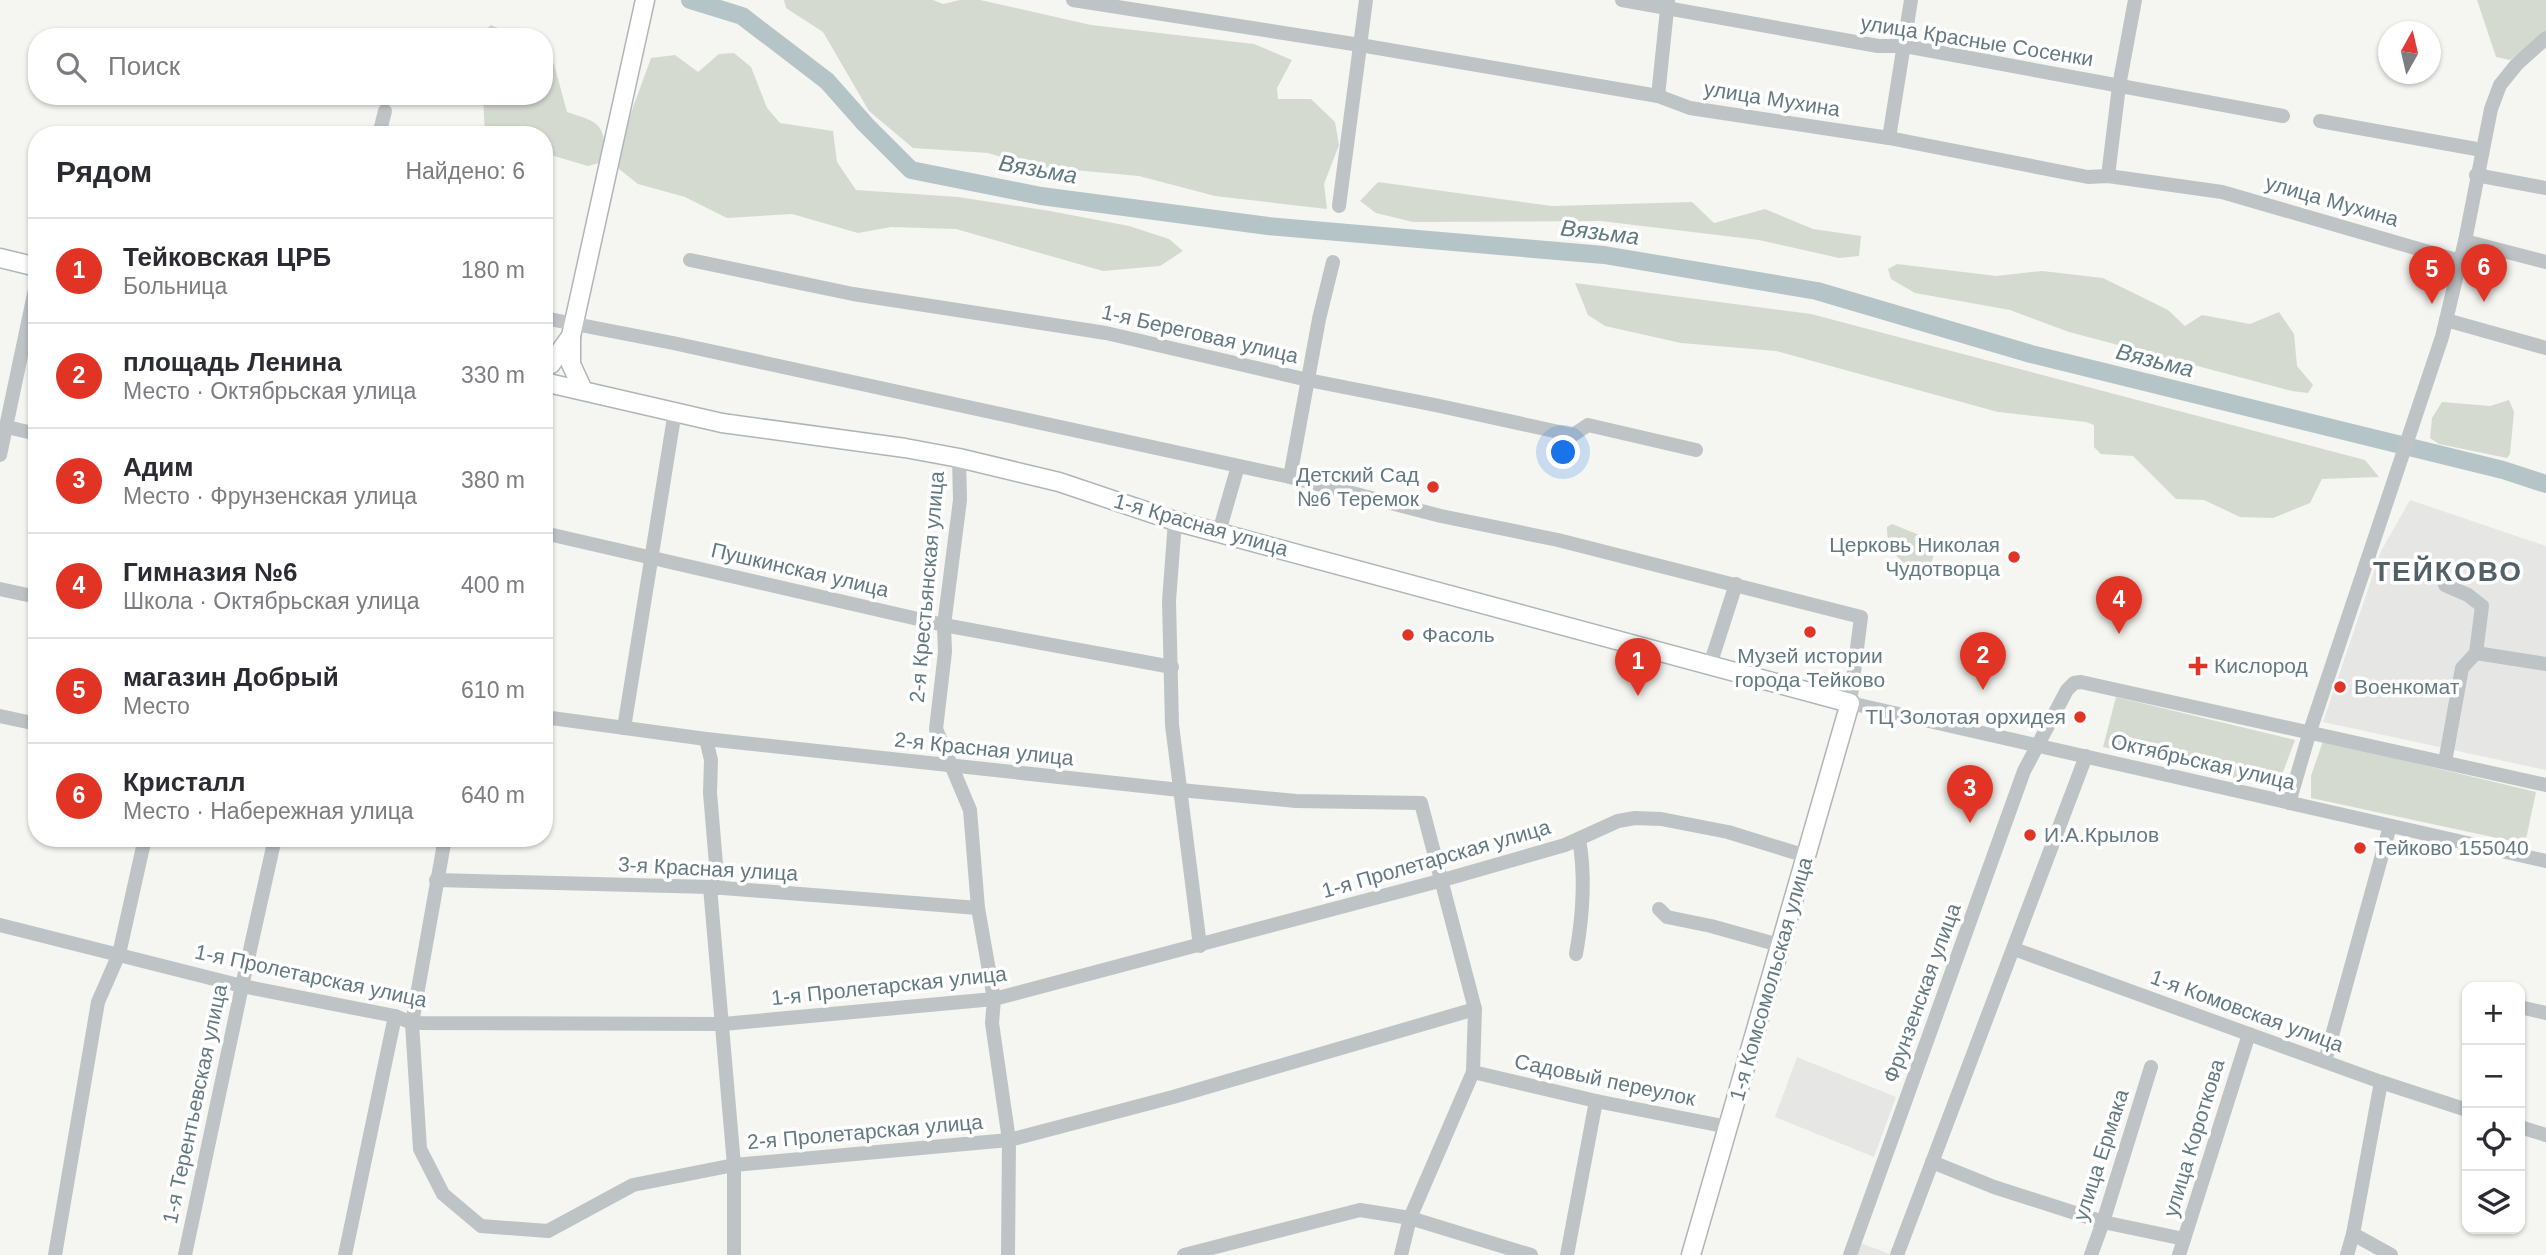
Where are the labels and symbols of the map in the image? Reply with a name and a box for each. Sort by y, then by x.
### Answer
street label: улица Красные Сосенки [1859,11,2095,70]
north arrow [2378,21,2441,84]
street label: улица Мухина [1702,76,1842,121]
water label: Вязьма [997,149,1079,189]
street label: улица Мухина [2263,171,2402,231]
water label: Вязьма [1559,214,1641,250]
pin: 6 [2461,244,2507,302]
pin: 5 [2409,246,2455,304]
street label: 1-я Береговая улица [1100,300,1301,367]
water label: Вязьма [2114,338,2196,382]
your location [1546,435,1580,469]
place label: Детский Сад №6 Теремок [1296,463,1420,510]
street label: 2-я Крестьянская улица [905,470,948,704]
marker: Детский Сад №6 Теремок [1425,479,1441,495]
street label: 1-я Красная улица [1111,489,1291,560]
place label: Церковь Николая Чудотворца [1829,533,2000,580]
street label: Пушкинская улица [709,538,892,601]
marker: Церковь Николая Чудотворца [2006,549,2022,565]
district label: ТЕЙКОВО [2373,555,2523,587]
pin: 4 [2096,576,2142,634]
place label: Фасоль [1422,623,1495,646]
marker: Музей истории города Тейково [1802,624,1818,640]
marker: Фасоль [1400,627,1416,643]
pin: 2 [1960,632,2006,690]
pin: 1 [1615,638,1661,696]
place label: Музей истории города Тейково [1735,644,1885,691]
place label: Кислород [2214,654,2308,677]
marker: Кислород [2188,656,2208,676]
place label: Военкомат [2354,675,2460,698]
marker: Военкомат [2332,679,2348,695]
place label: ТЦ Золотая орхидея [1865,705,2066,728]
marker: ТЦ Золотая орхидея [2072,709,2088,725]
street label: 2-я Красная улица [893,728,1075,769]
street label: Октябрьская улица [2109,729,2298,794]
pin: 3 [1947,765,1993,823]
street label: 1-я Пролетарская улица [1319,815,1553,902]
place label: И.А.Крылов [2044,823,2159,846]
marker: И.А.Крылов [2022,827,2038,843]
place label: Тейково 155040 [2374,836,2529,859]
marker: Тейково 155040 [2352,840,2368,856]
street label: 3-я Красная улица [617,852,799,885]
street label: 1-я Комсомольская улица [1725,854,1816,1103]
street label: Фрунзенская улица [1878,900,1965,1086]
street label: 1-я Пролетарская улица [193,940,430,1011]
street label: 1-я Пролетарская улица [770,962,1008,1009]
street label: 1-я Комовская улица [2148,965,2347,1056]
street label: 1-я Терентьевская улица [158,982,231,1226]
street label: Садовый переулок [1513,1049,1698,1110]
street label: улица Короткова [2159,1056,2229,1219]
street label: улица Ермака [2068,1086,2133,1223]
street label: 2-я Пролетарская улица [746,1110,984,1153]

